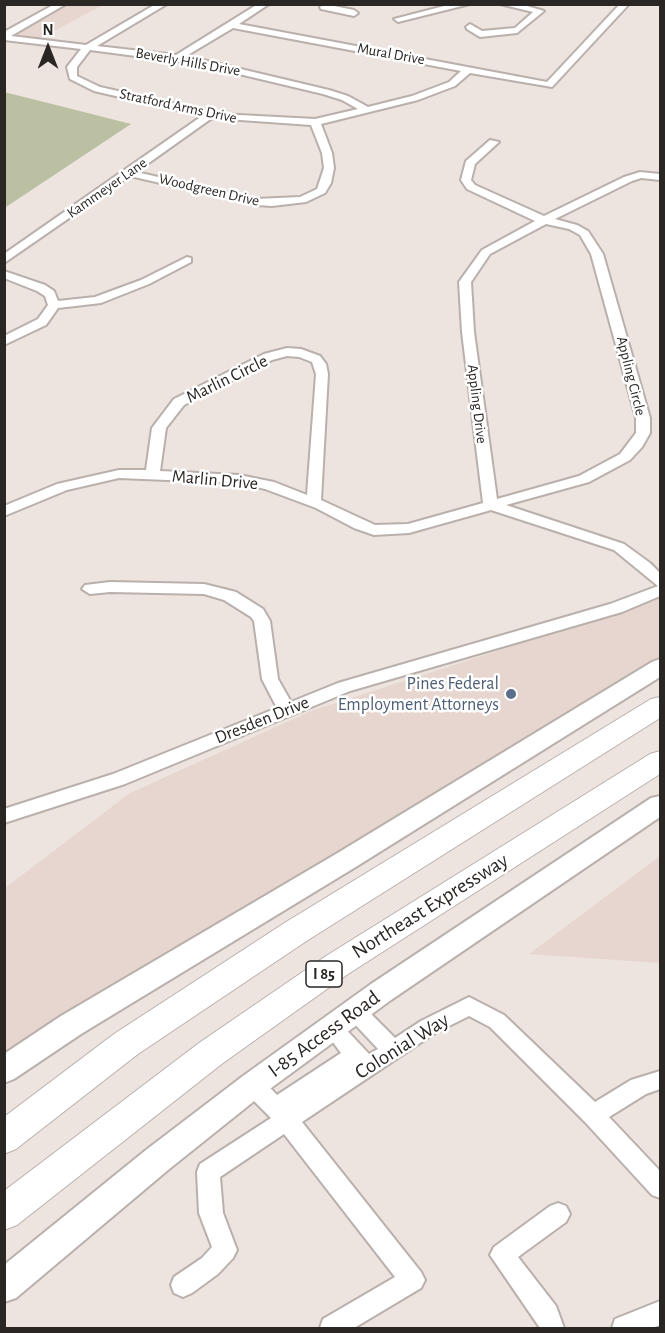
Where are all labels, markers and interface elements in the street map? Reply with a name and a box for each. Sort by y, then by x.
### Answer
north arrow [18,18,78,78]
text: N [42,22,54,38]
street label: Mural Drive [356,39,426,69]
street label: Beverly Hills Drive [134,44,242,80]
street label: Stratford Arms Drive [118,85,238,127]
street label: Kammeyer Lane [63,154,151,222]
street label: Woodgreen Drive [157,170,261,210]
street label: Appling Circle [612,334,650,418]
street label: Marlin Circle [183,350,271,408]
street label: Appling Drive [463,363,491,445]
street label: Marlin Drive [171,465,259,495]
place label: Pines Federal Employment Attorneys [338,673,499,716]
marker: Pines Federal Employment Attorneys [504,687,518,701]
street label: Dresden Drive [212,691,312,749]
street label: Northeast Expressway [347,848,513,964]
road number: I 85 [306,961,342,987]
street label: I-85 Access Road [263,985,385,1083]
street label: Colonial Way [350,1007,454,1085]

